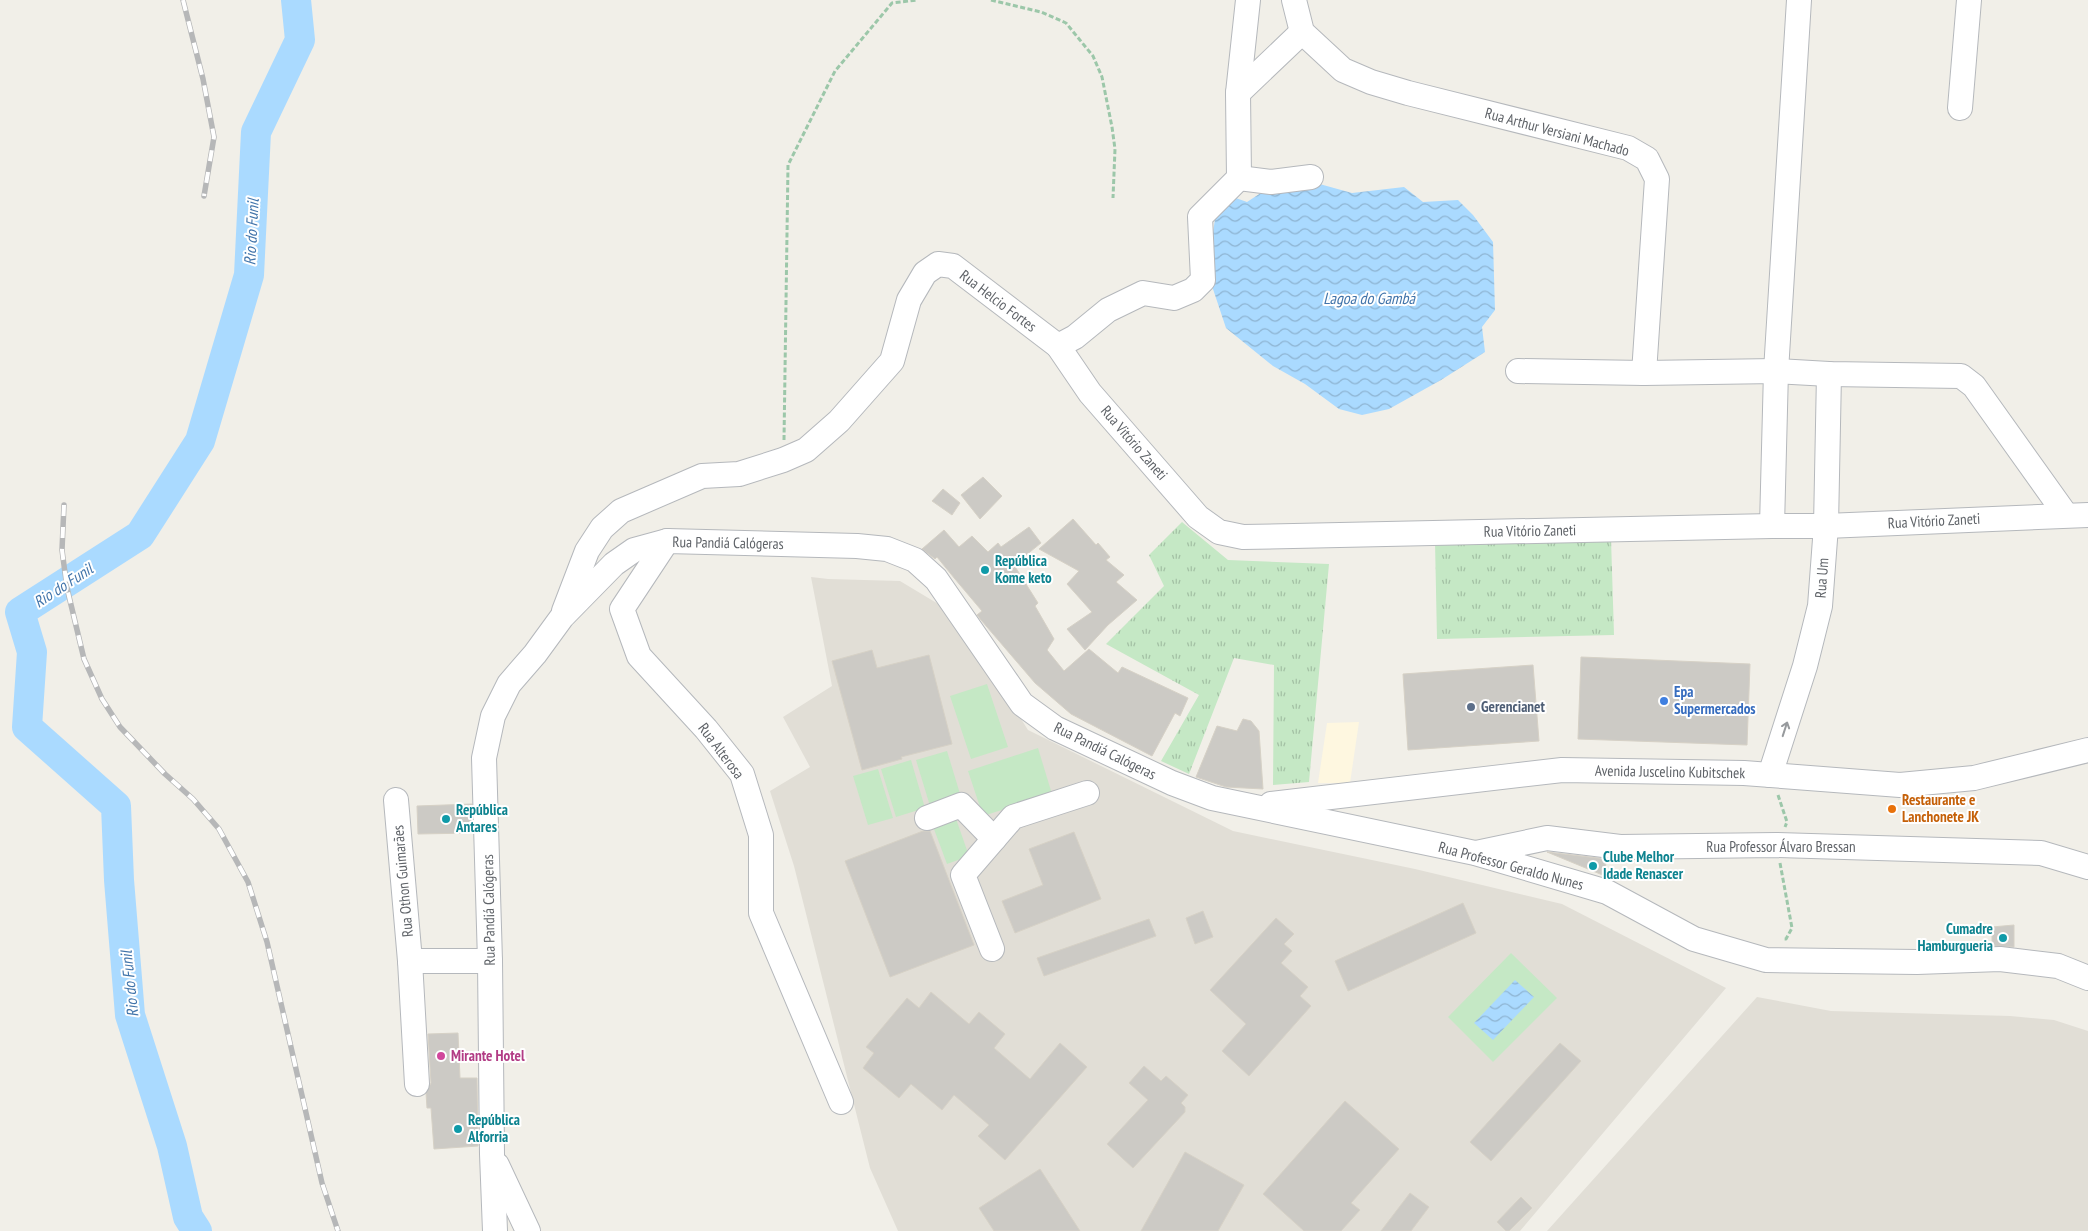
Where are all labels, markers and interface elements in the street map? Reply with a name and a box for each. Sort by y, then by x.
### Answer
street label: Rua Arthur Versiani Machado [1483,103,1631,160]
water label: Rio do Funil [239,197,263,266]
street label: Rua Helcio Fortes [956,266,1040,336]
water label: Lagoa do Gambá [1323,288,1416,308]
street label: Rua Vitório Zaneti [1097,402,1172,484]
street label: Rua Vitório Zaneti [1887,509,1981,532]
street label: Rua Vitório Zaneti [1484,520,1576,541]
street label: Rua Pandiá Calógeras [672,532,784,553]
place label: República Kome keto [995,551,1052,587]
street label: Rua Um [1811,557,1832,599]
water label: Rio do Funil [30,558,97,611]
marker: República Kome keto [979,564,991,576]
place label: Epa Supermercados [1674,682,1756,718]
marker: Epa Supermercados [1658,695,1670,707]
place label: Gerencianet [1481,697,1545,716]
marker: Gerencianet [1465,701,1477,713]
street label: Rua Pandiá Calógeras [1051,718,1159,783]
street label: Rua Alterosa [694,719,749,782]
one-way arrow [1781,721,1791,737]
street label: Avenida Juscelino Kubitschek [1595,761,1745,782]
place label: Restaurante e Lanchonete JK [1902,790,1979,826]
place label: República Antares [455,800,508,836]
marker: Restaurante e Lanchonete JK [1886,803,1898,815]
marker: República Antares [440,813,452,825]
street label: Rua Othon Guimarães [388,824,417,938]
street label: Rua Professor Geraldo Nunes [1437,837,1586,894]
street label: Rua Professor Álvaro Bressan [1706,837,1856,856]
place label: Clube Melhor Idade Renascer [1603,847,1684,883]
street label: Rua Pandiá Calógeras [478,854,499,966]
marker: Clube Melhor Idade Renascer [1587,860,1599,872]
place label: Cumadre Hamburgueria [1917,919,1993,955]
marker: Cumadre Hamburgueria [1997,932,2009,944]
water label: Rio do Funil [115,949,142,1018]
place label: Mirante Hotel [451,1046,525,1065]
marker: Mirante Hotel [435,1050,447,1062]
place label: República Alforria [467,1110,520,1146]
marker: República Alforria [452,1123,464,1135]

